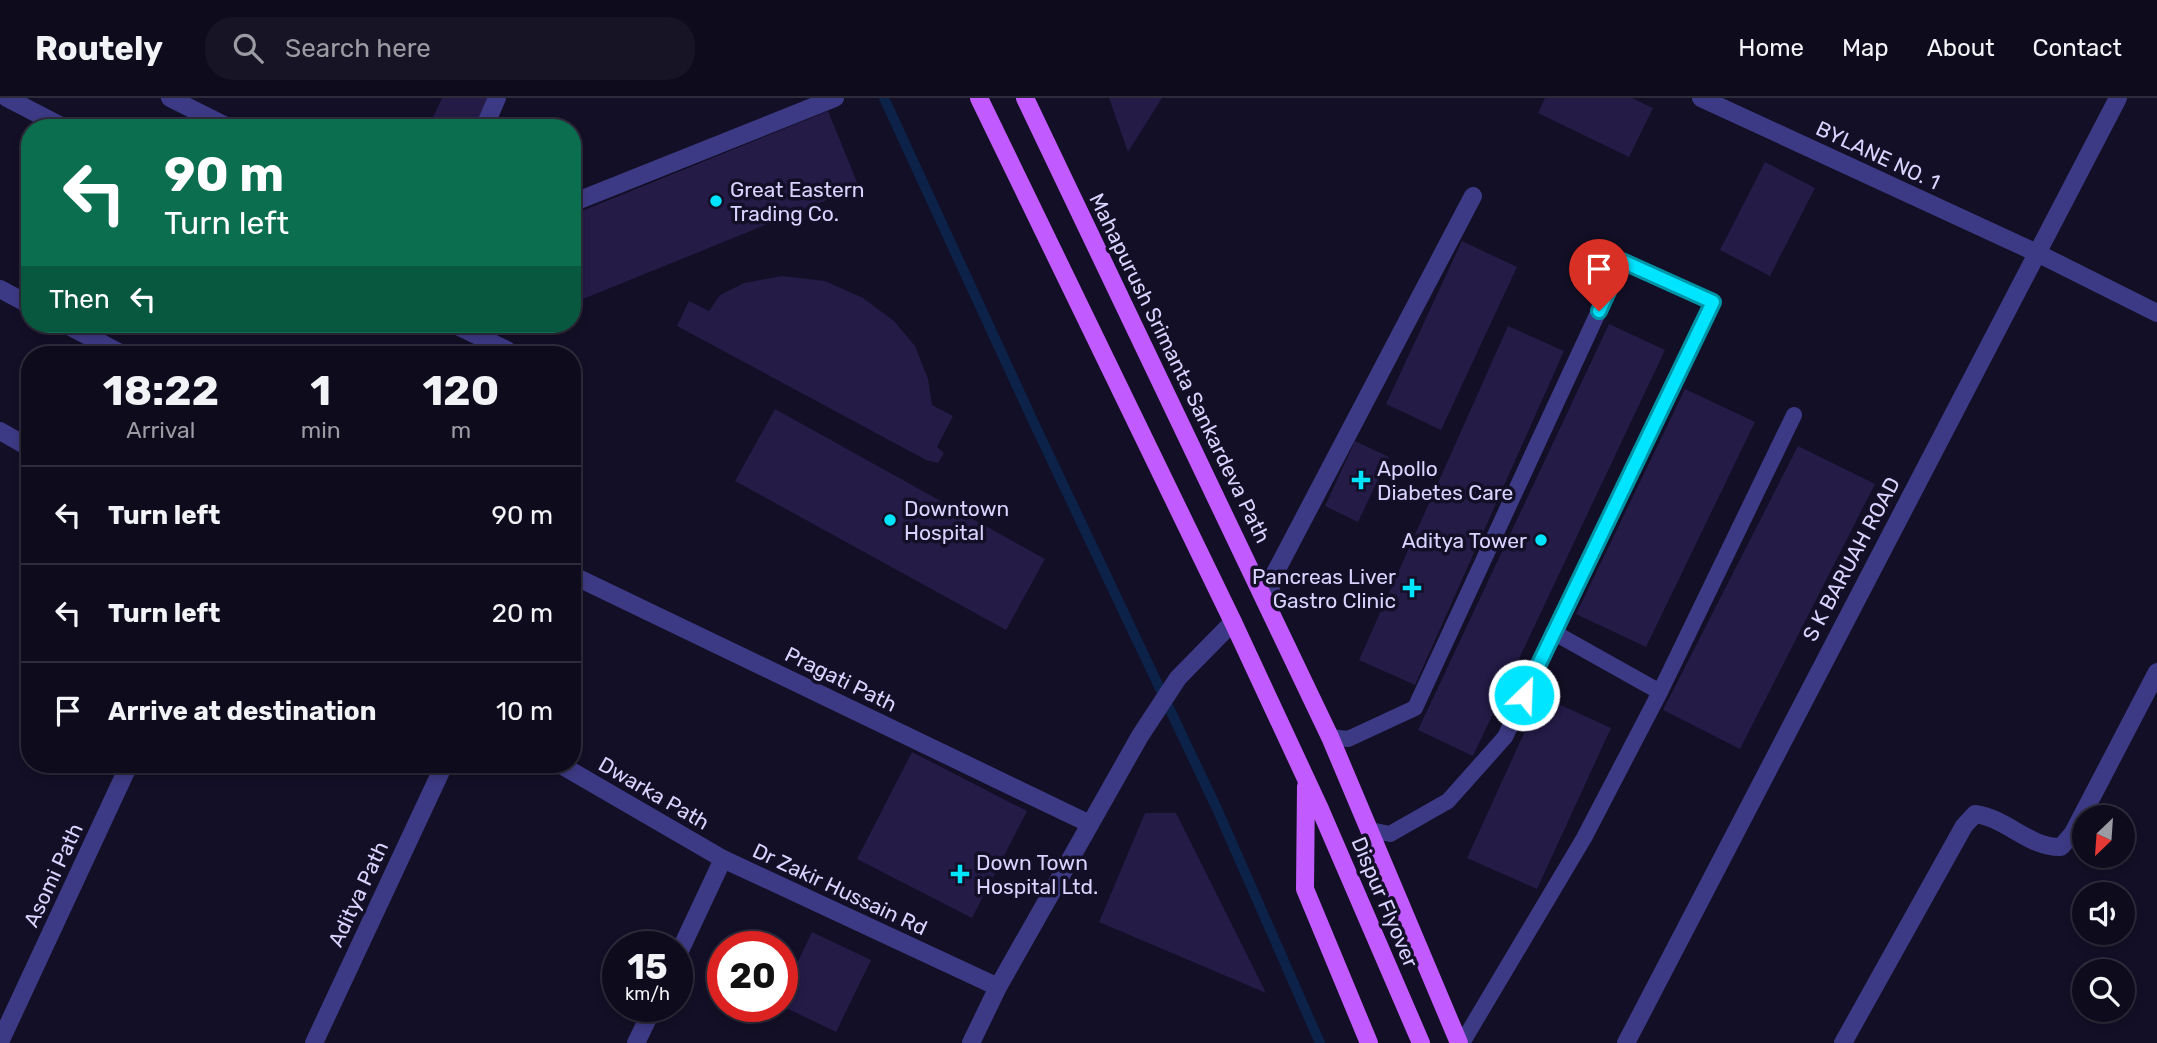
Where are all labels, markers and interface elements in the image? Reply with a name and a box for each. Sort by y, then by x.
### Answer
search box [205,17,695,80]
text: Routely [35,29,163,68]
icon: search [229,29,267,67]
text: Search here [285,33,431,64]
text: Home [1738,34,1804,62]
text: Map [1842,34,1889,62]
text: About [1927,34,1995,62]
text: Contact [2033,34,2122,62]
street label: BYLANE NO. 1 [1812,115,1944,195]
text: 90 m [164,145,284,203]
icon: left [49,147,140,238]
place label: Great Eastern Trading Co. [730,177,864,226]
street label: Mahapurush Srimanta Sankardeva Path [1084,189,1276,547]
marker: Great Eastern Trading Co. [708,193,724,209]
text: Turn left [164,204,289,242]
pin [1569,239,1629,311]
icon: arrive [1580,250,1618,288]
icon: left [124,280,162,318]
text: Then [49,284,110,315]
text: 18:22 [103,366,219,416]
text: 1 [310,366,331,416]
text: 120 [422,366,499,416]
text: Arrival [126,416,195,444]
text: min [301,416,341,444]
text: m [451,416,471,444]
place label: Apollo Diabetes Care [1377,456,1513,505]
marker: Apollo Diabetes Care [1351,470,1371,490]
street label: S K BARUAH ROAD [1797,473,1905,645]
icon: left [49,496,87,534]
place label: Downtown Hospital [904,496,1009,545]
text: Turn left [108,500,220,531]
text: 90 m [492,500,553,531]
marker: Downtown Hospital [882,512,898,528]
place label: Aditya Tower [1402,528,1527,553]
marker: Aditya Tower [1533,532,1549,548]
place label: Pancreas Liver Gastro Clinic [1252,564,1396,613]
marker: Pancreas Liver Gastro Clinic [1402,578,1422,598]
icon: left [49,594,87,632]
text: Turn left [108,598,220,629]
text: 20 m [492,598,553,629]
street label: Pragati Path [781,641,901,717]
position arrow [1487,658,1561,732]
icon: arrive [49,692,87,730]
text: Arrive at destination [108,696,376,727]
text: 10 m [496,696,553,727]
street label: Dwarka Path [594,751,714,835]
north arrow [2072,805,2135,868]
map controls [2072,805,2135,1022]
street label: Asomi Path [18,819,88,931]
street label: Dispur Flyover [1346,833,1424,971]
street label: Aditya Path [323,837,393,951]
street label: Dr Zakir Hussain Rd [749,838,931,940]
place label: Down Town Hospital Ltd. [976,850,1098,899]
marker: Down Town Hospital Ltd. [950,864,970,884]
button: sound [2072,882,2135,945]
speed limit sign: 20 [707,931,798,1022]
text: 15 [627,946,668,988]
button: search [2072,959,2135,1022]
text: km/h [625,983,670,1005]

